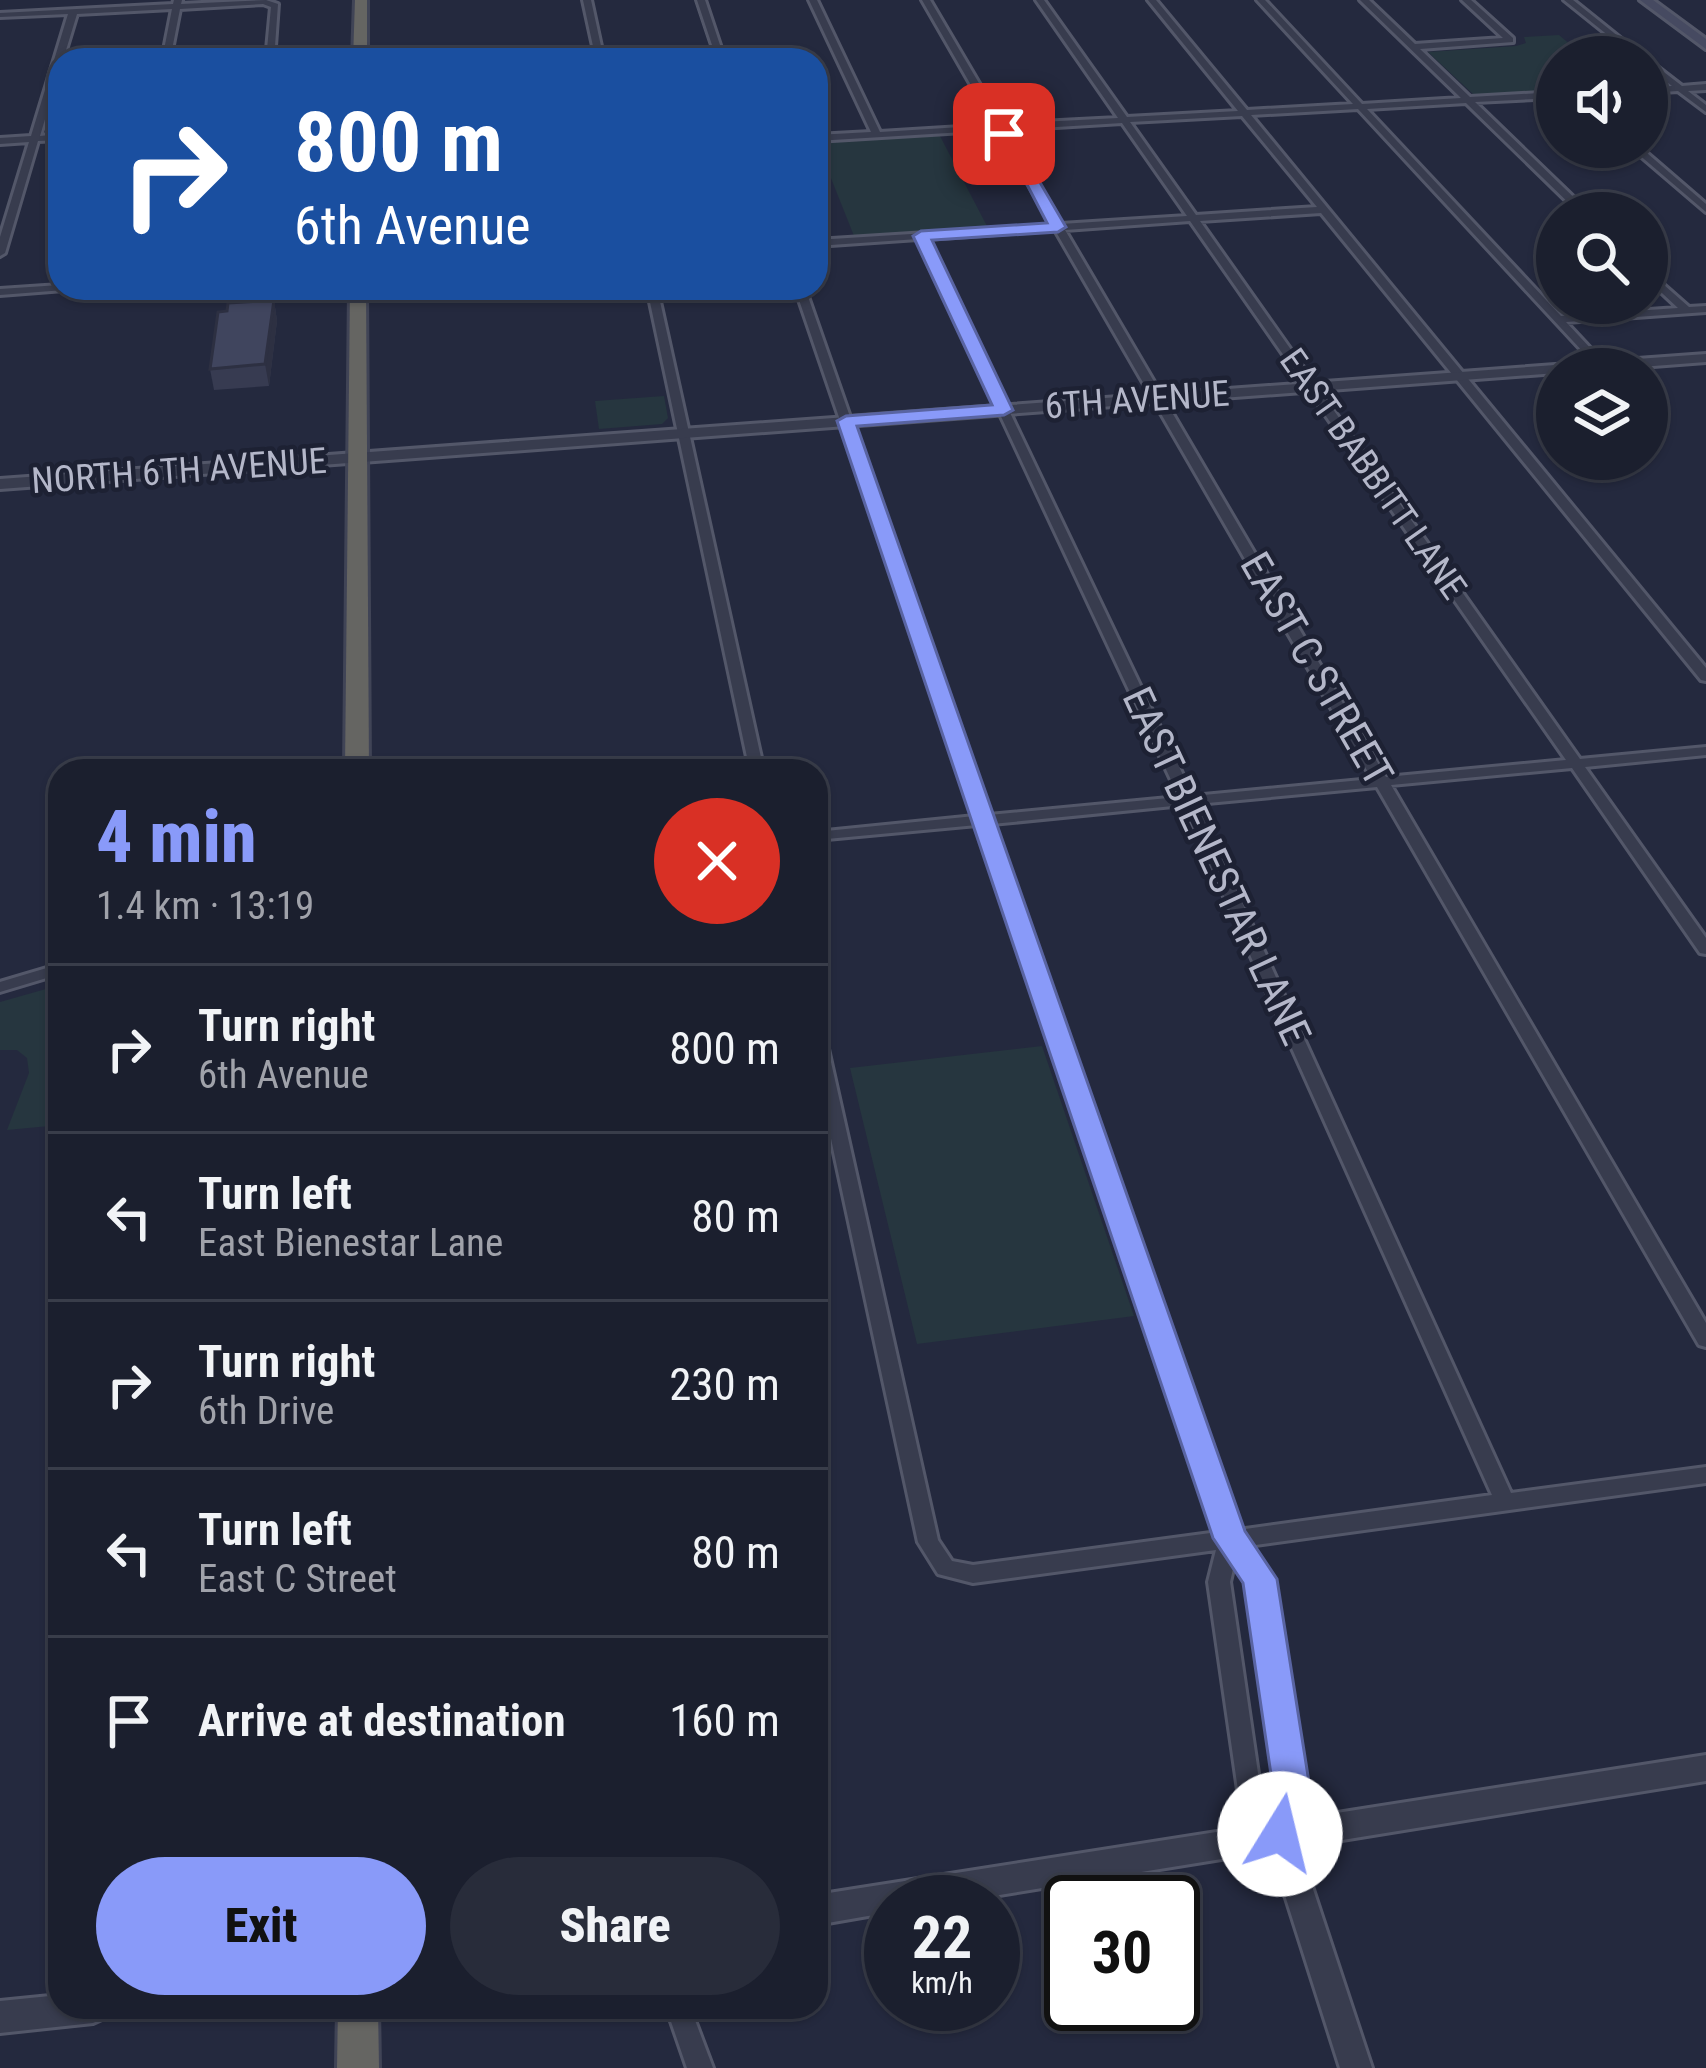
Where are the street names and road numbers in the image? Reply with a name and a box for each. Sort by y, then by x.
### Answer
street label: EAST BABBITT LANE [1271,341,1475,607]
street label: 6TH AVENUE [1043,373,1231,427]
street label: NORTH 6TH AVENUE [30,440,328,502]
street label: EAST C STREET [1231,544,1403,794]
street label: EAST BIENESTAR LANE [1113,680,1321,1052]

